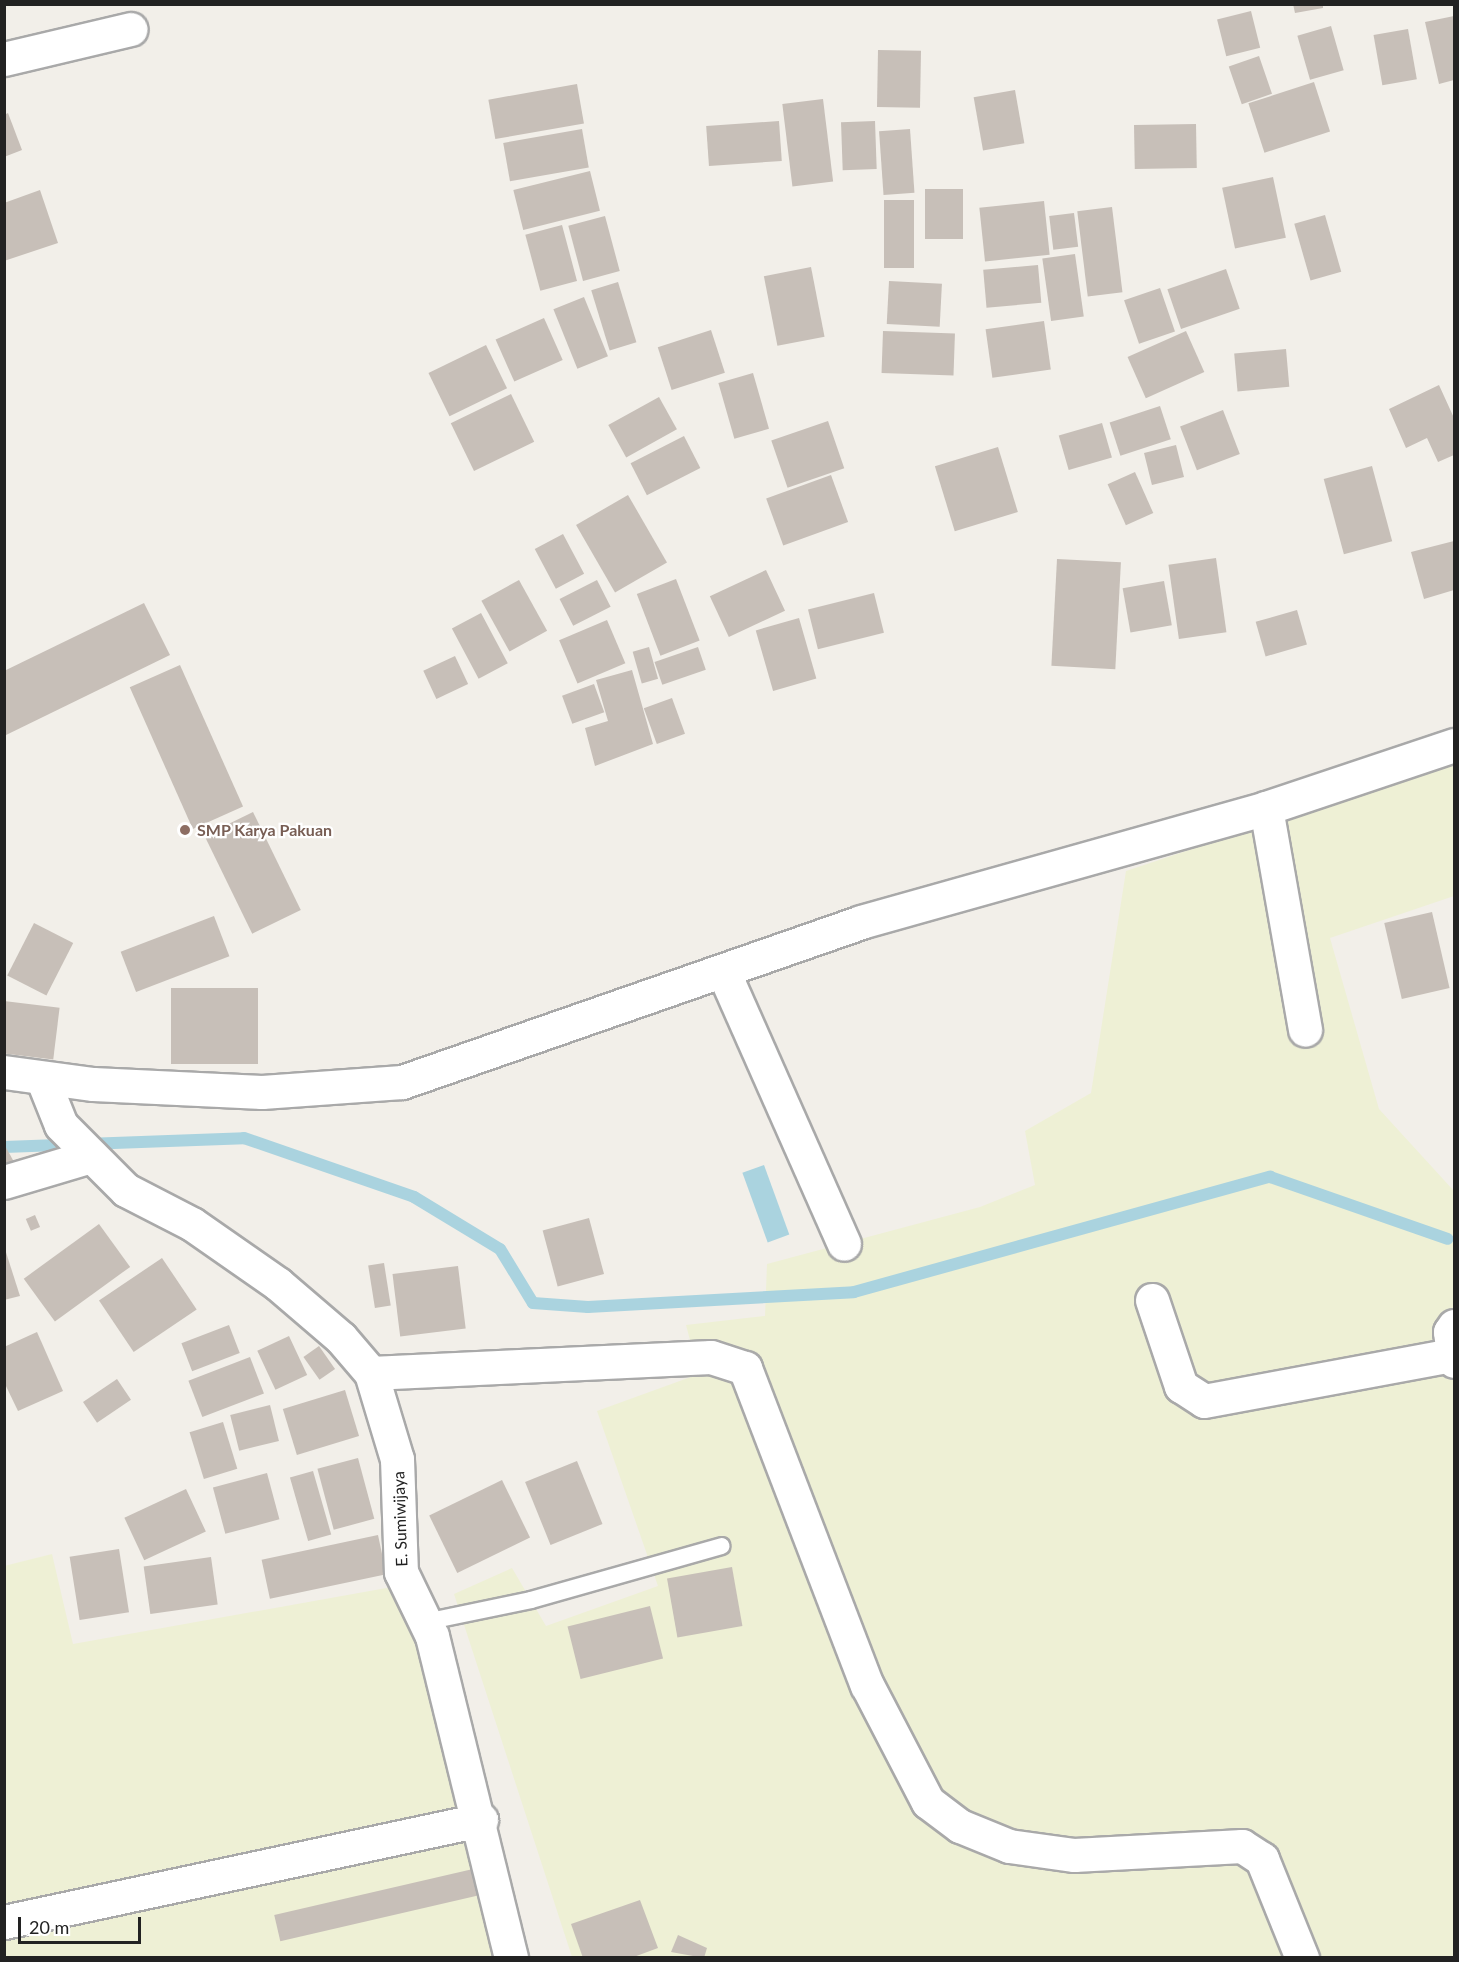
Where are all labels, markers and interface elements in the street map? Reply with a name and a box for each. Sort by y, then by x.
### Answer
place label: SMP Karya Pakuan [197,820,332,840]
marker: SMP Karya Pakuan [178,823,192,837]
street label: E. Sumiwijaya [389,1471,411,1567]
scale bar [21,1905,144,1943]
text: 20 m [29,1916,69,1938]

